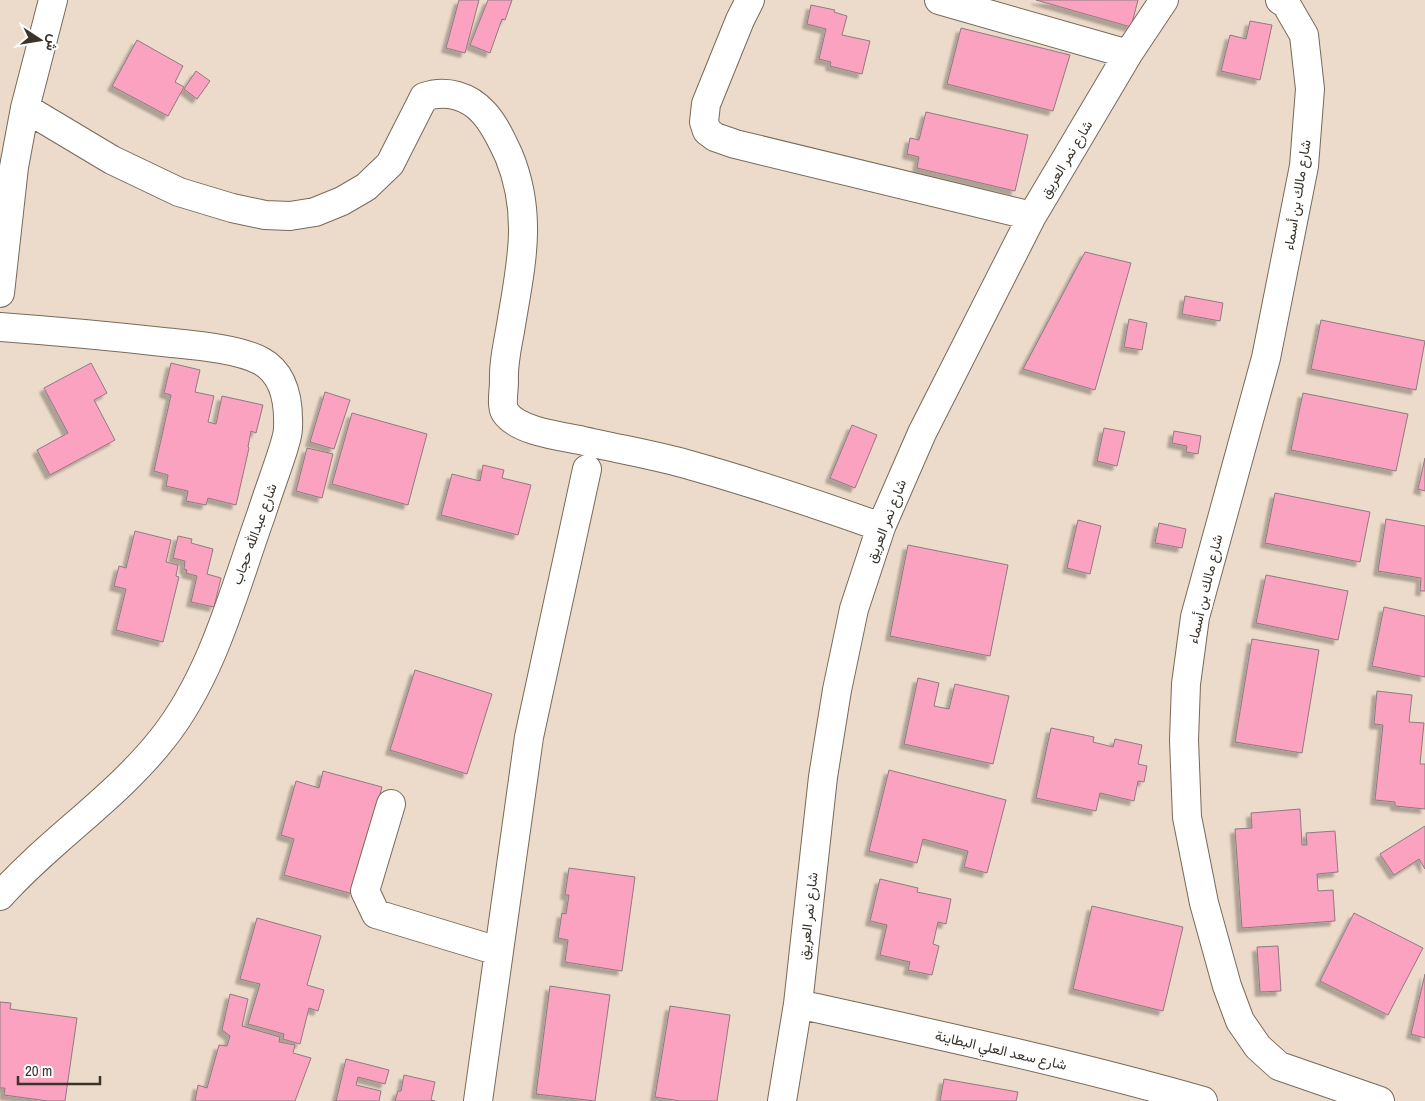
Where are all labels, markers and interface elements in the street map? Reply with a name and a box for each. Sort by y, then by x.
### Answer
north arrow [15,15,65,65]
text: ش [42,33,63,53]
street label: شارع نمر العريق [1036,117,1098,202]
street label: شارع مالك بن أسماء [1279,139,1317,252]
street label: شارع نمر العريق [862,477,912,566]
street label: شارع عبدالله حجاب [227,481,283,588]
street label: شارع مالك بن أسماء [1184,533,1228,646]
street label: شارع نمر العريق [794,871,824,961]
street label: شارع سعد العلي البطاينة [933,1026,1069,1077]
scale bar [18,1054,100,1086]
text: 20 m [25,1060,52,1081]

